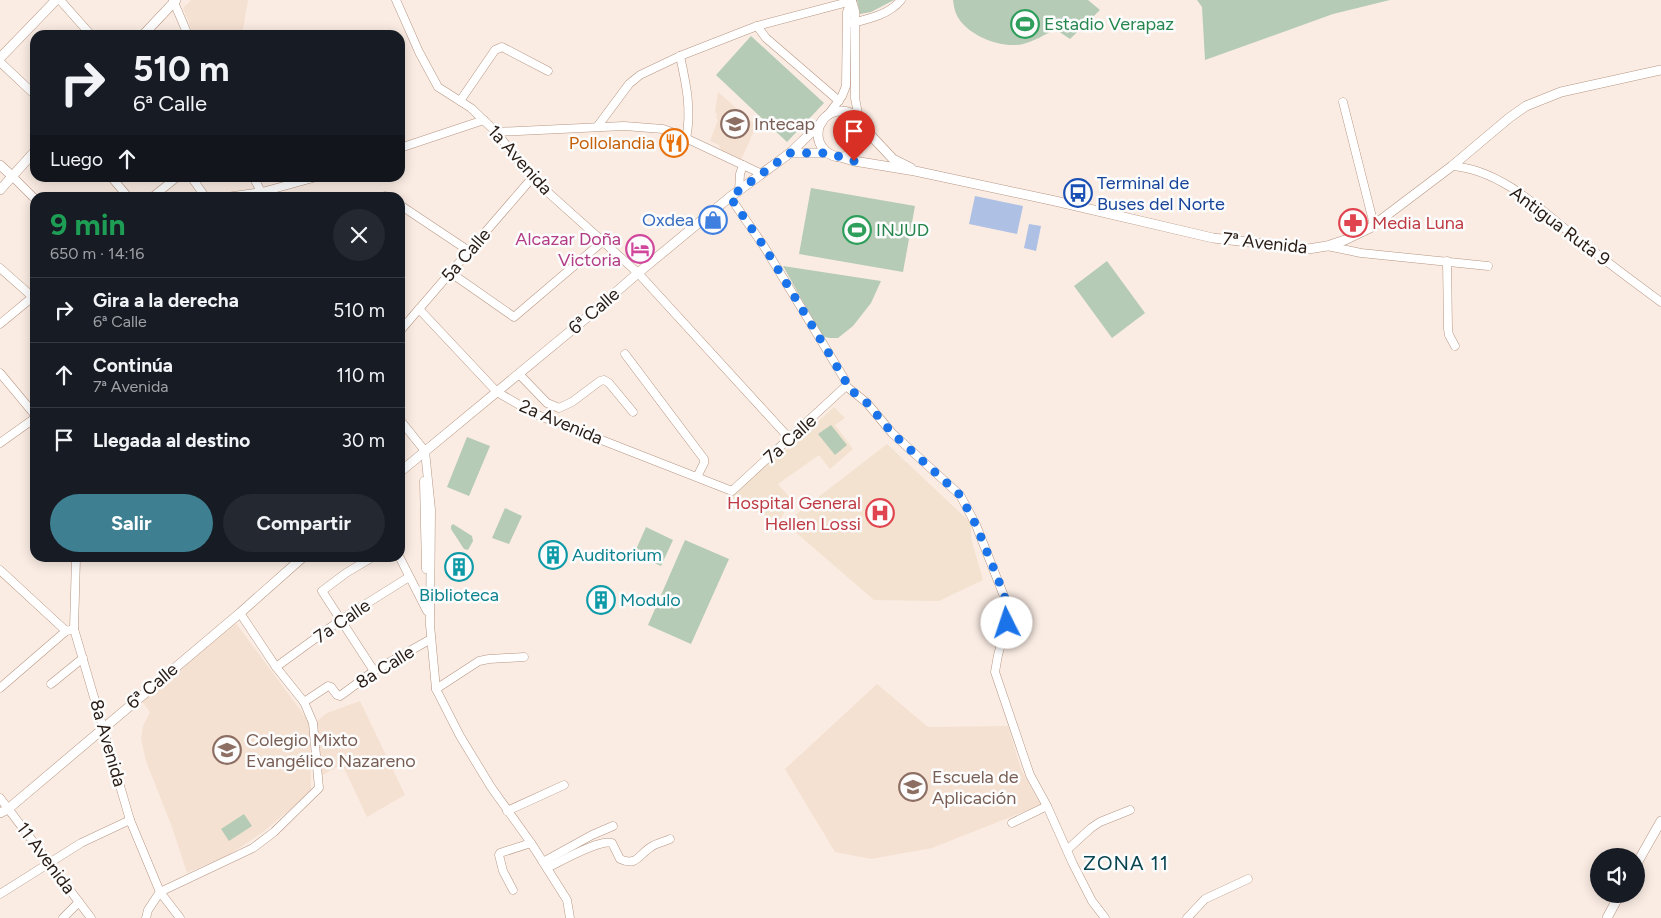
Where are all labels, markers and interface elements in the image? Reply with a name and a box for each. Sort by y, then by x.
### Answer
sports icon: Estadio Verapaz [1010,9,1040,39]
place label: Estadio Verapaz [1044,13,1174,35]
text: 510 m [133,48,230,90]
icon: right [50,50,115,115]
text: 6ª Calle [133,90,207,117]
school or university icon: Intecap [720,109,750,139]
pin [833,110,875,161]
place label: Intecap [754,113,815,135]
icon: arrive [840,117,868,145]
street label: 1a Avenida [483,121,557,199]
restaurant icon: Pollolandia [659,128,689,158]
place label: Pollolandia [569,132,655,154]
icon: ahead [113,145,141,173]
text: Luego [50,148,103,171]
place label: Terminal de Buses del Norte [1097,172,1225,215]
bus stop icon: Terminal de Buses del Norte [1063,178,1093,208]
street label: Antigua Ruta 9 [1506,181,1614,271]
shop icon: Oxdea [698,205,728,235]
text: 9 min [50,206,126,243]
pharmacy icon: Media Luna [1338,208,1368,238]
button: close [333,209,385,261]
place label: Oxdea [642,209,694,231]
place label: Media Luna [1372,212,1464,234]
sports icon: INJUD [842,215,872,245]
place label: INJUD [876,219,929,241]
street label: 5a Calle [437,224,495,286]
place label: Alcazar Doña Victoria [515,228,621,271]
street label: 7ª Avenida [1222,228,1308,258]
hotel icon: Alcazar Doña Victoria [625,234,655,264]
text: 650 m · 14:16 [50,244,144,263]
street label: 6ª Calle [564,283,624,339]
text: Gira a la derecha [93,289,239,312]
icon: right [50,296,78,324]
text: 510 m [333,299,385,322]
text: 6ª Calle [93,312,147,331]
text: Continúa [93,354,173,377]
icon: ahead [50,361,78,389]
text: 110 m [336,364,385,387]
text: 7ª Avenida [93,377,169,396]
street label: 2a Avenida [516,395,606,449]
street label: 7a Calle [759,410,821,468]
icon: arrive [50,426,78,454]
text: Llegada al destino [93,429,250,452]
text: 30 m [342,429,385,452]
place label: Hospital General Hellen Lossi [727,492,861,535]
button: Salir [50,494,213,552]
button: Compartir [223,494,385,552]
hospital icon: Hospital General Hellen Lossi [865,498,895,528]
building icon: Auditorium [538,540,568,570]
place label: Auditorium [572,544,662,566]
building icon: Biblioteca [444,552,474,582]
place label: Biblioteca [419,584,499,606]
building icon: Modulo [586,585,616,615]
place label: Modulo [620,589,681,611]
street label: 7a Calle [310,594,374,648]
position arrow [980,596,1032,648]
street label: 8a Calle [352,640,418,693]
street label: 6ª Calle [122,658,182,714]
street label: 8a Avenida [85,697,131,789]
place label: Colegio Mixto Evangélico Nazareno [246,729,416,772]
school or university icon: Colegio Mixto Evangélico Nazareno [212,735,242,765]
place label: Escuela de Aplicación [932,766,1019,809]
school or university icon: Escuela de Aplicación [898,772,928,802]
street label: 11 Avenida [12,818,80,898]
map controls [1590,848,1645,903]
button: sound [1590,848,1645,903]
district label: ZONA 11 [1083,851,1169,875]

